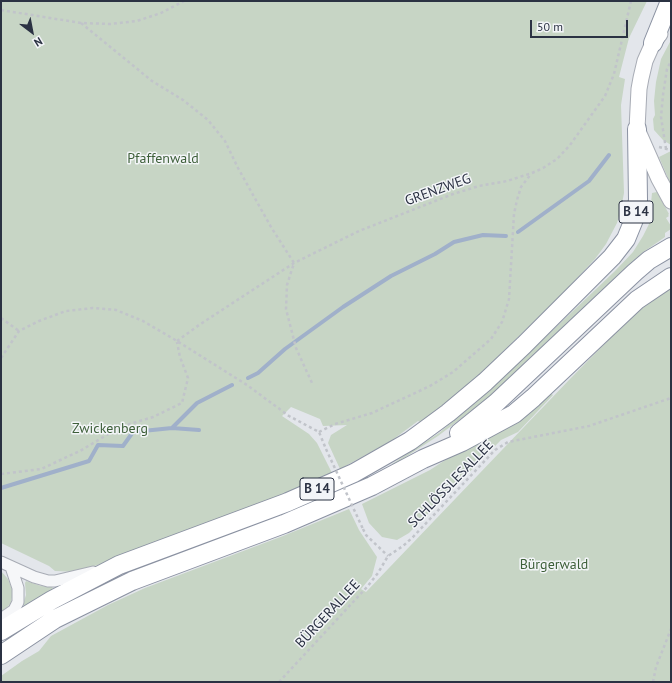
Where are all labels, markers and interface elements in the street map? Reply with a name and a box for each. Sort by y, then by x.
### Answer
north arrow [12,12,52,52]
scale bar [532,12,630,38]
text: 50 m [537,19,563,34]
text: N [32,34,45,50]
park label: Pfaffenwald [127,151,199,167]
street label: GRENZWEG [403,170,473,210]
road number: B 14 [619,201,653,223]
park label: Zwickenberg [72,421,148,437]
street label: SCHLÖSSLESALLEE [405,437,497,531]
road number: B 14 [300,478,334,500]
park label: Bürgerwald [520,557,588,573]
street label: BÜRGERALLEE [292,577,364,651]

